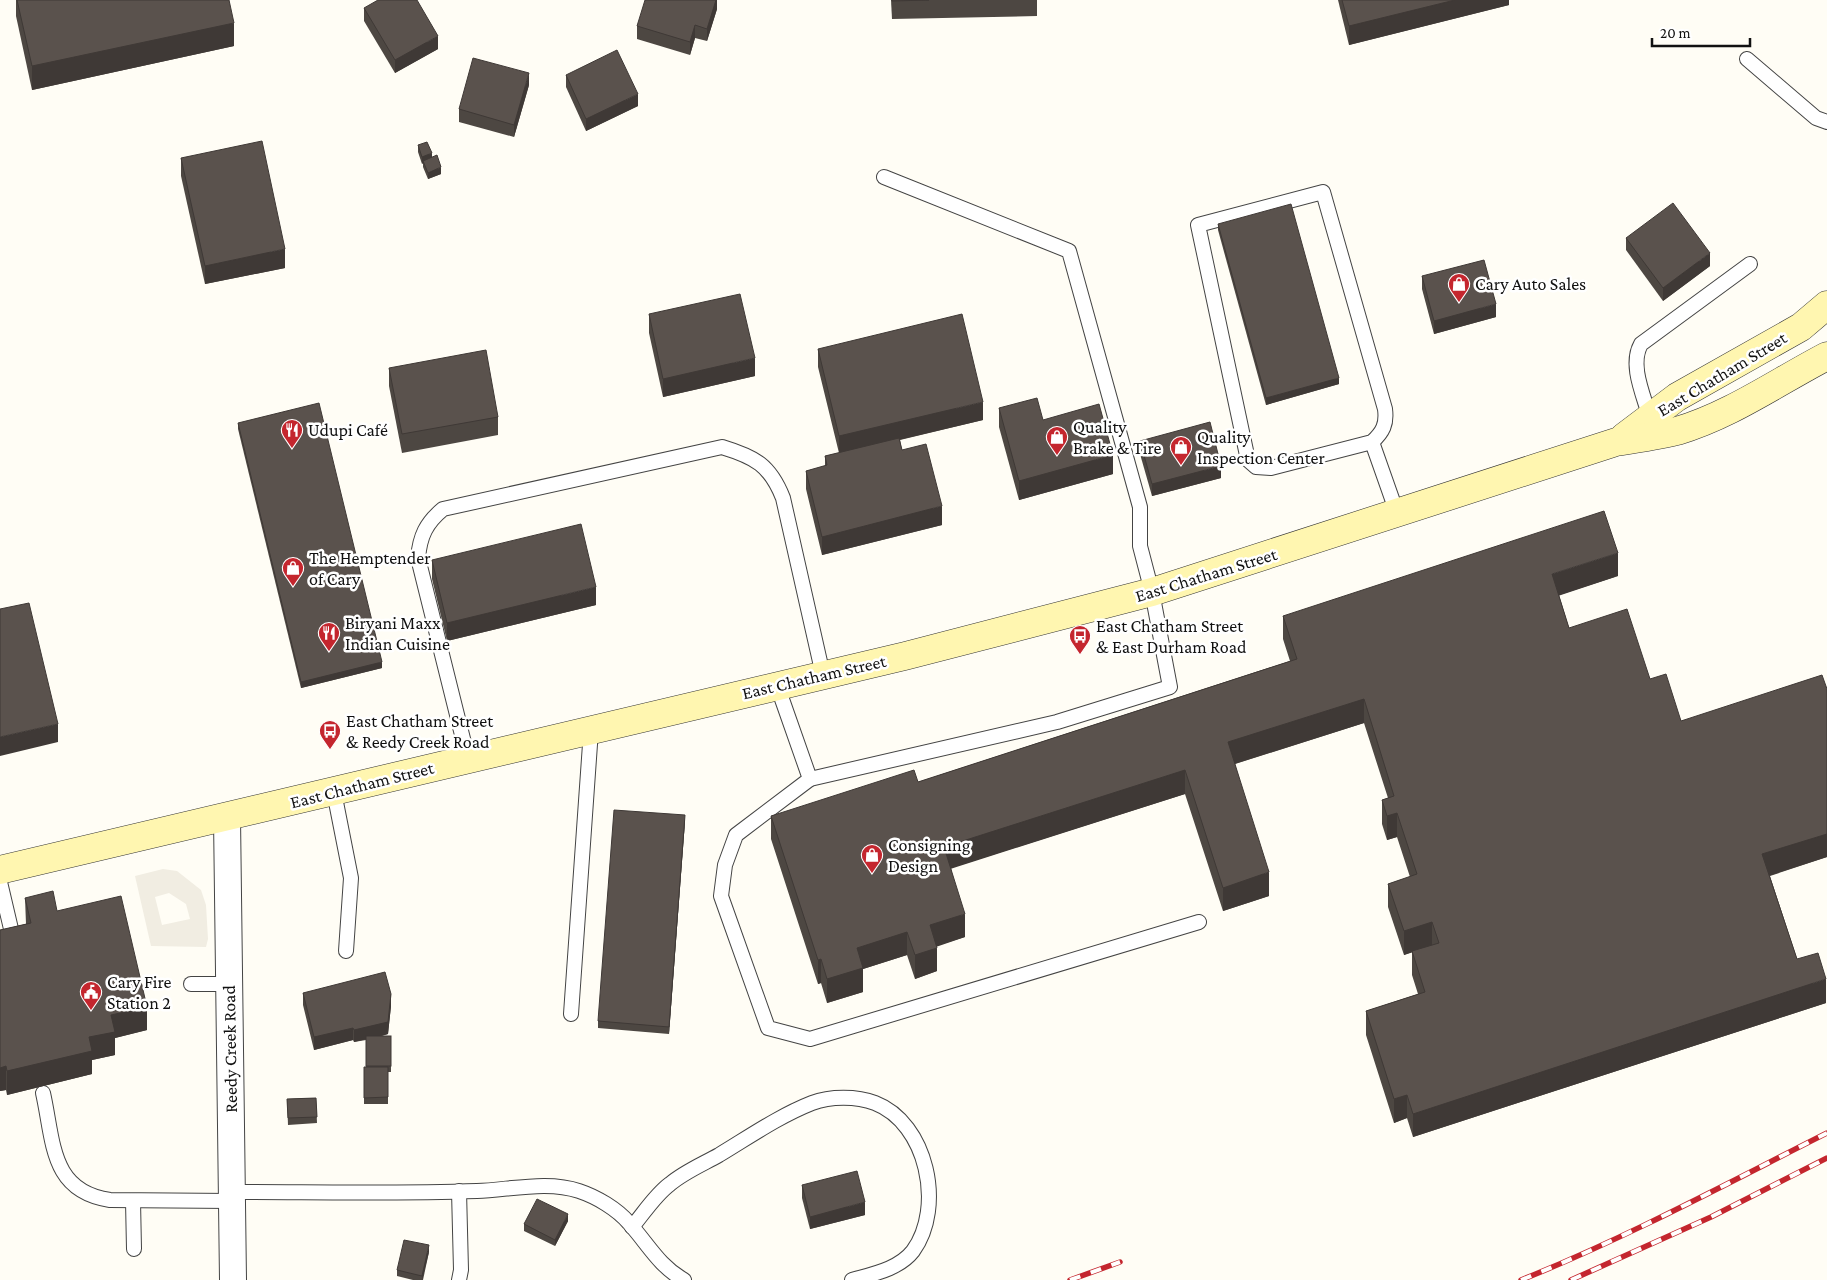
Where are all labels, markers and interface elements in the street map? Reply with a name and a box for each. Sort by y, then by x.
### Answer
scale bar [1652,15,1750,47]
text: 20 m [1660,25,1691,41]
shop icon: Cary Auto Sales [1447,272,1471,303]
place label: Cary Auto Sales [1475,274,1586,294]
street label: East Chatham Street [1654,327,1791,420]
place label: Quality Brake & Tire [1073,417,1161,458]
restaurant icon: Udupi Café [280,418,304,449]
place label: Udupi Café [308,420,388,440]
shop icon: Quality Brake & Tire [1045,425,1069,456]
place label: Quality Inspection Center [1197,427,1326,468]
shop icon: Quality Inspection Center [1169,435,1193,466]
street label: East Chatham Street [1133,544,1280,606]
place label: The Hemptender of Cary [309,548,431,589]
shop icon: The Hemptender of Cary [281,556,305,587]
place label: Biryani Maxx Indian Cuisine [345,613,450,654]
place label: East Chatham Street & East Durham Road [1096,616,1247,657]
restaurant icon: Biryani Maxx Indian Cuisine [317,621,341,652]
bus stop icon: East Chatham Street & East Durham Road [1068,624,1092,655]
street label: East Chatham Street [740,650,889,703]
place label: East Chatham Street & Reedy Creek Road [346,711,494,752]
bus stop icon: East Chatham Street & Reedy Creek Road [318,719,342,750]
street label: East Chatham Street [288,757,437,812]
place label: Consigning Design [888,835,971,876]
shop icon: Consigning Design [860,843,884,874]
place label: Cary Fire Station 2 [107,972,171,1013]
public building icon: Cary Fire Station 2 [79,980,103,1011]
street label: Reedy Creek Road [219,984,241,1113]

